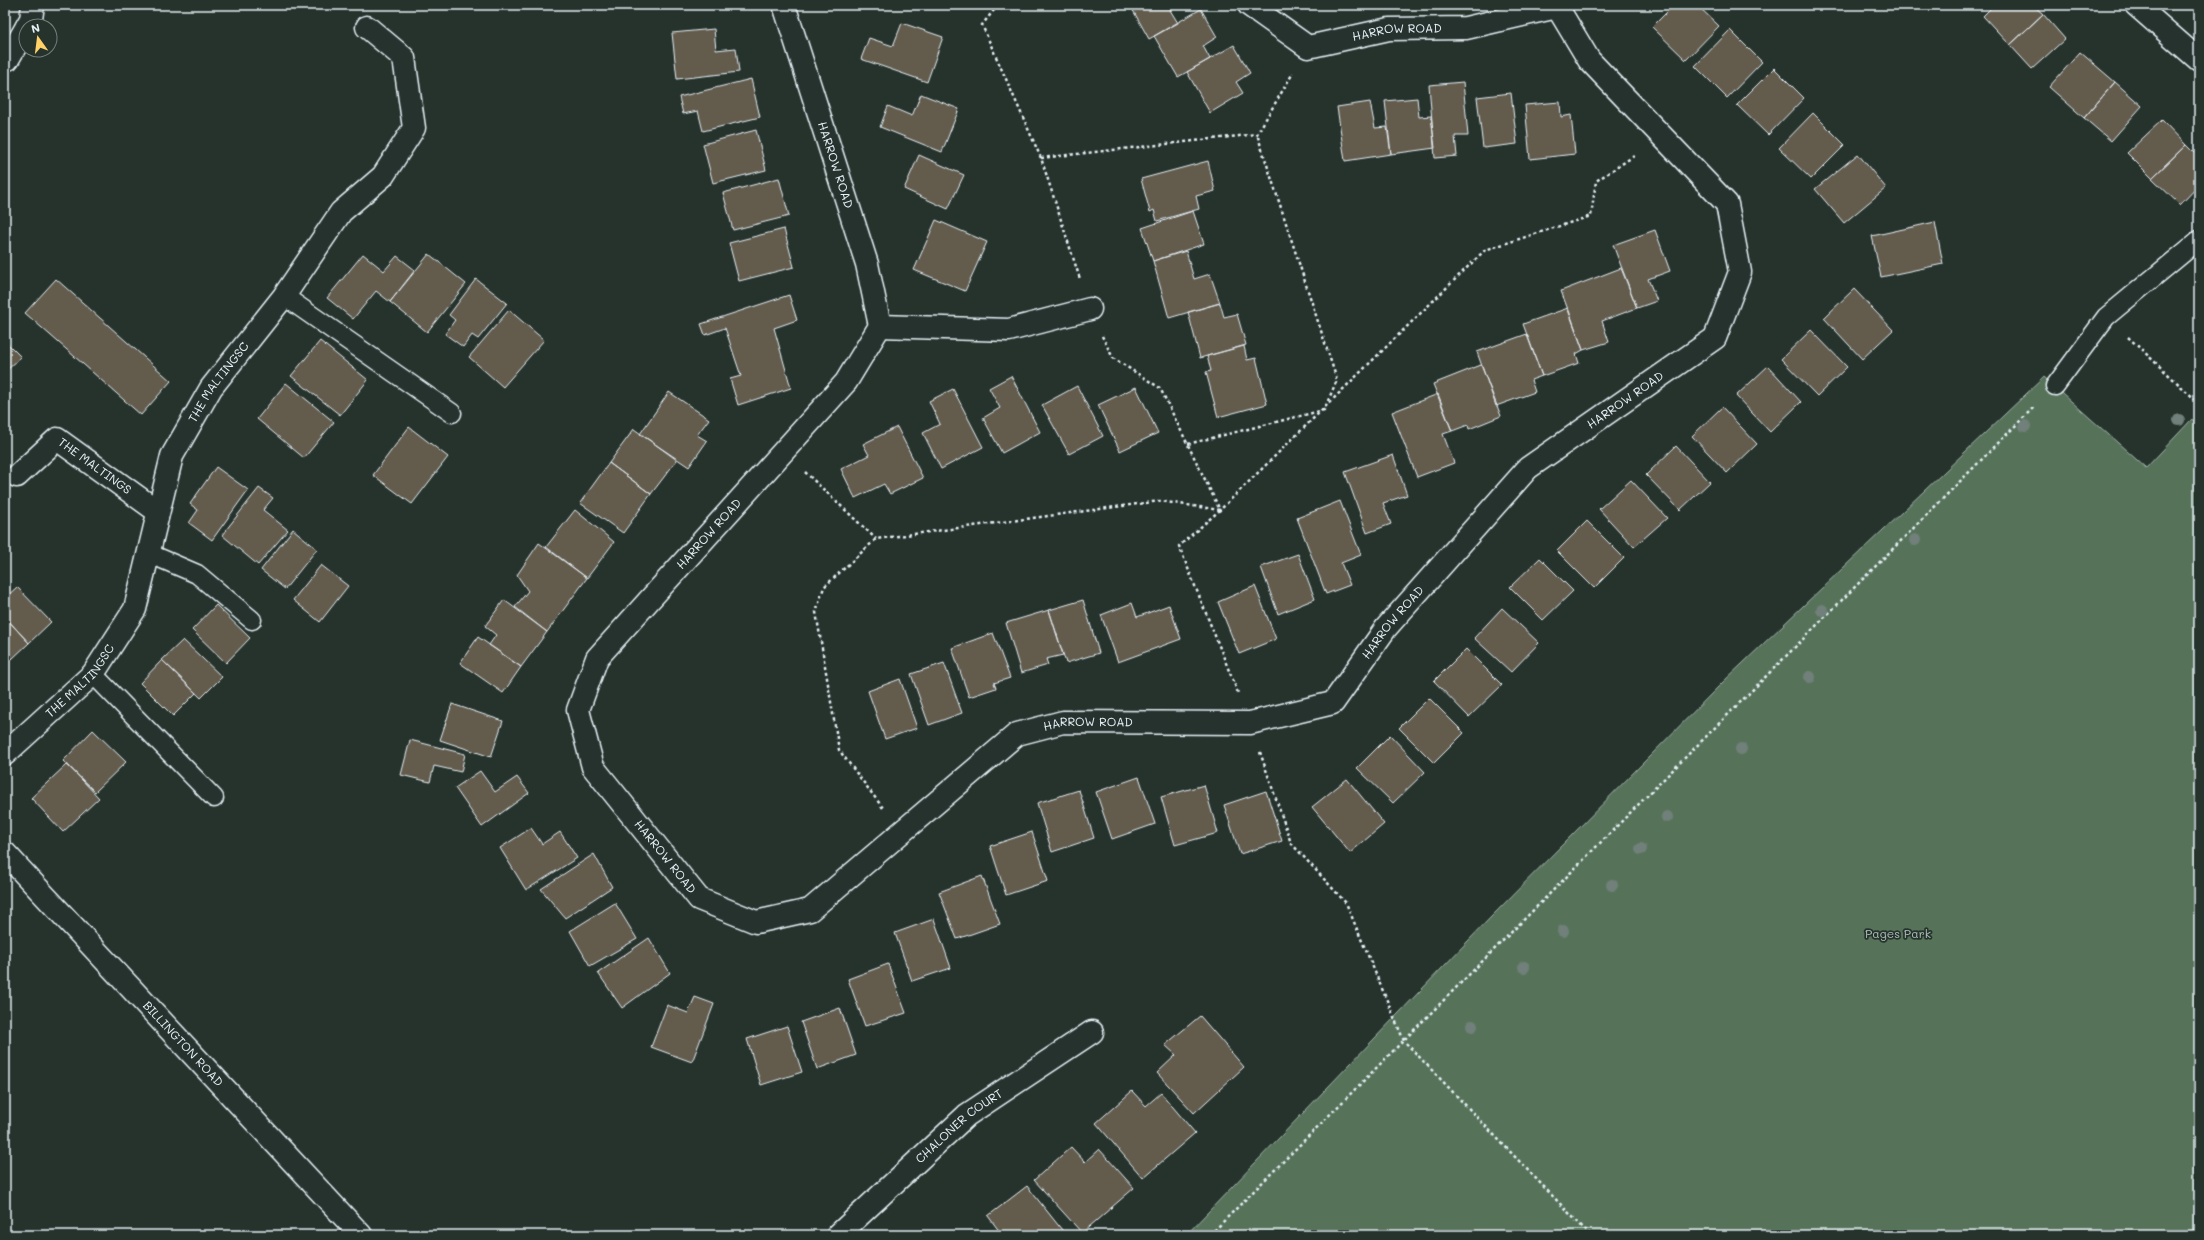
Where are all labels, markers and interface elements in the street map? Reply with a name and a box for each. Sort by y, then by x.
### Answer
north arrow [18,18,58,58]
street label: HARROW ROAD [1351,19,1442,44]
text: N [30,20,41,36]
street label: HARROW ROAD [815,119,858,210]
street label: THE MALTINGSC [184,338,252,425]
street label: HARROW ROAD [1583,367,1666,432]
street label: THE MALTINGS [55,434,135,497]
street label: HARROW ROAD [672,495,744,572]
street label: HARROW ROAD [1358,582,1427,662]
street label: THE MALTINGSC [41,640,117,721]
street label: HARROW ROAD [1041,713,1133,734]
street label: HARROW ROAD [631,816,700,896]
park label: Pages Park [1865,925,1931,941]
street label: BILLINGTON ROAD [140,997,227,1089]
street label: CHALONER COURT [911,1084,1006,1166]

